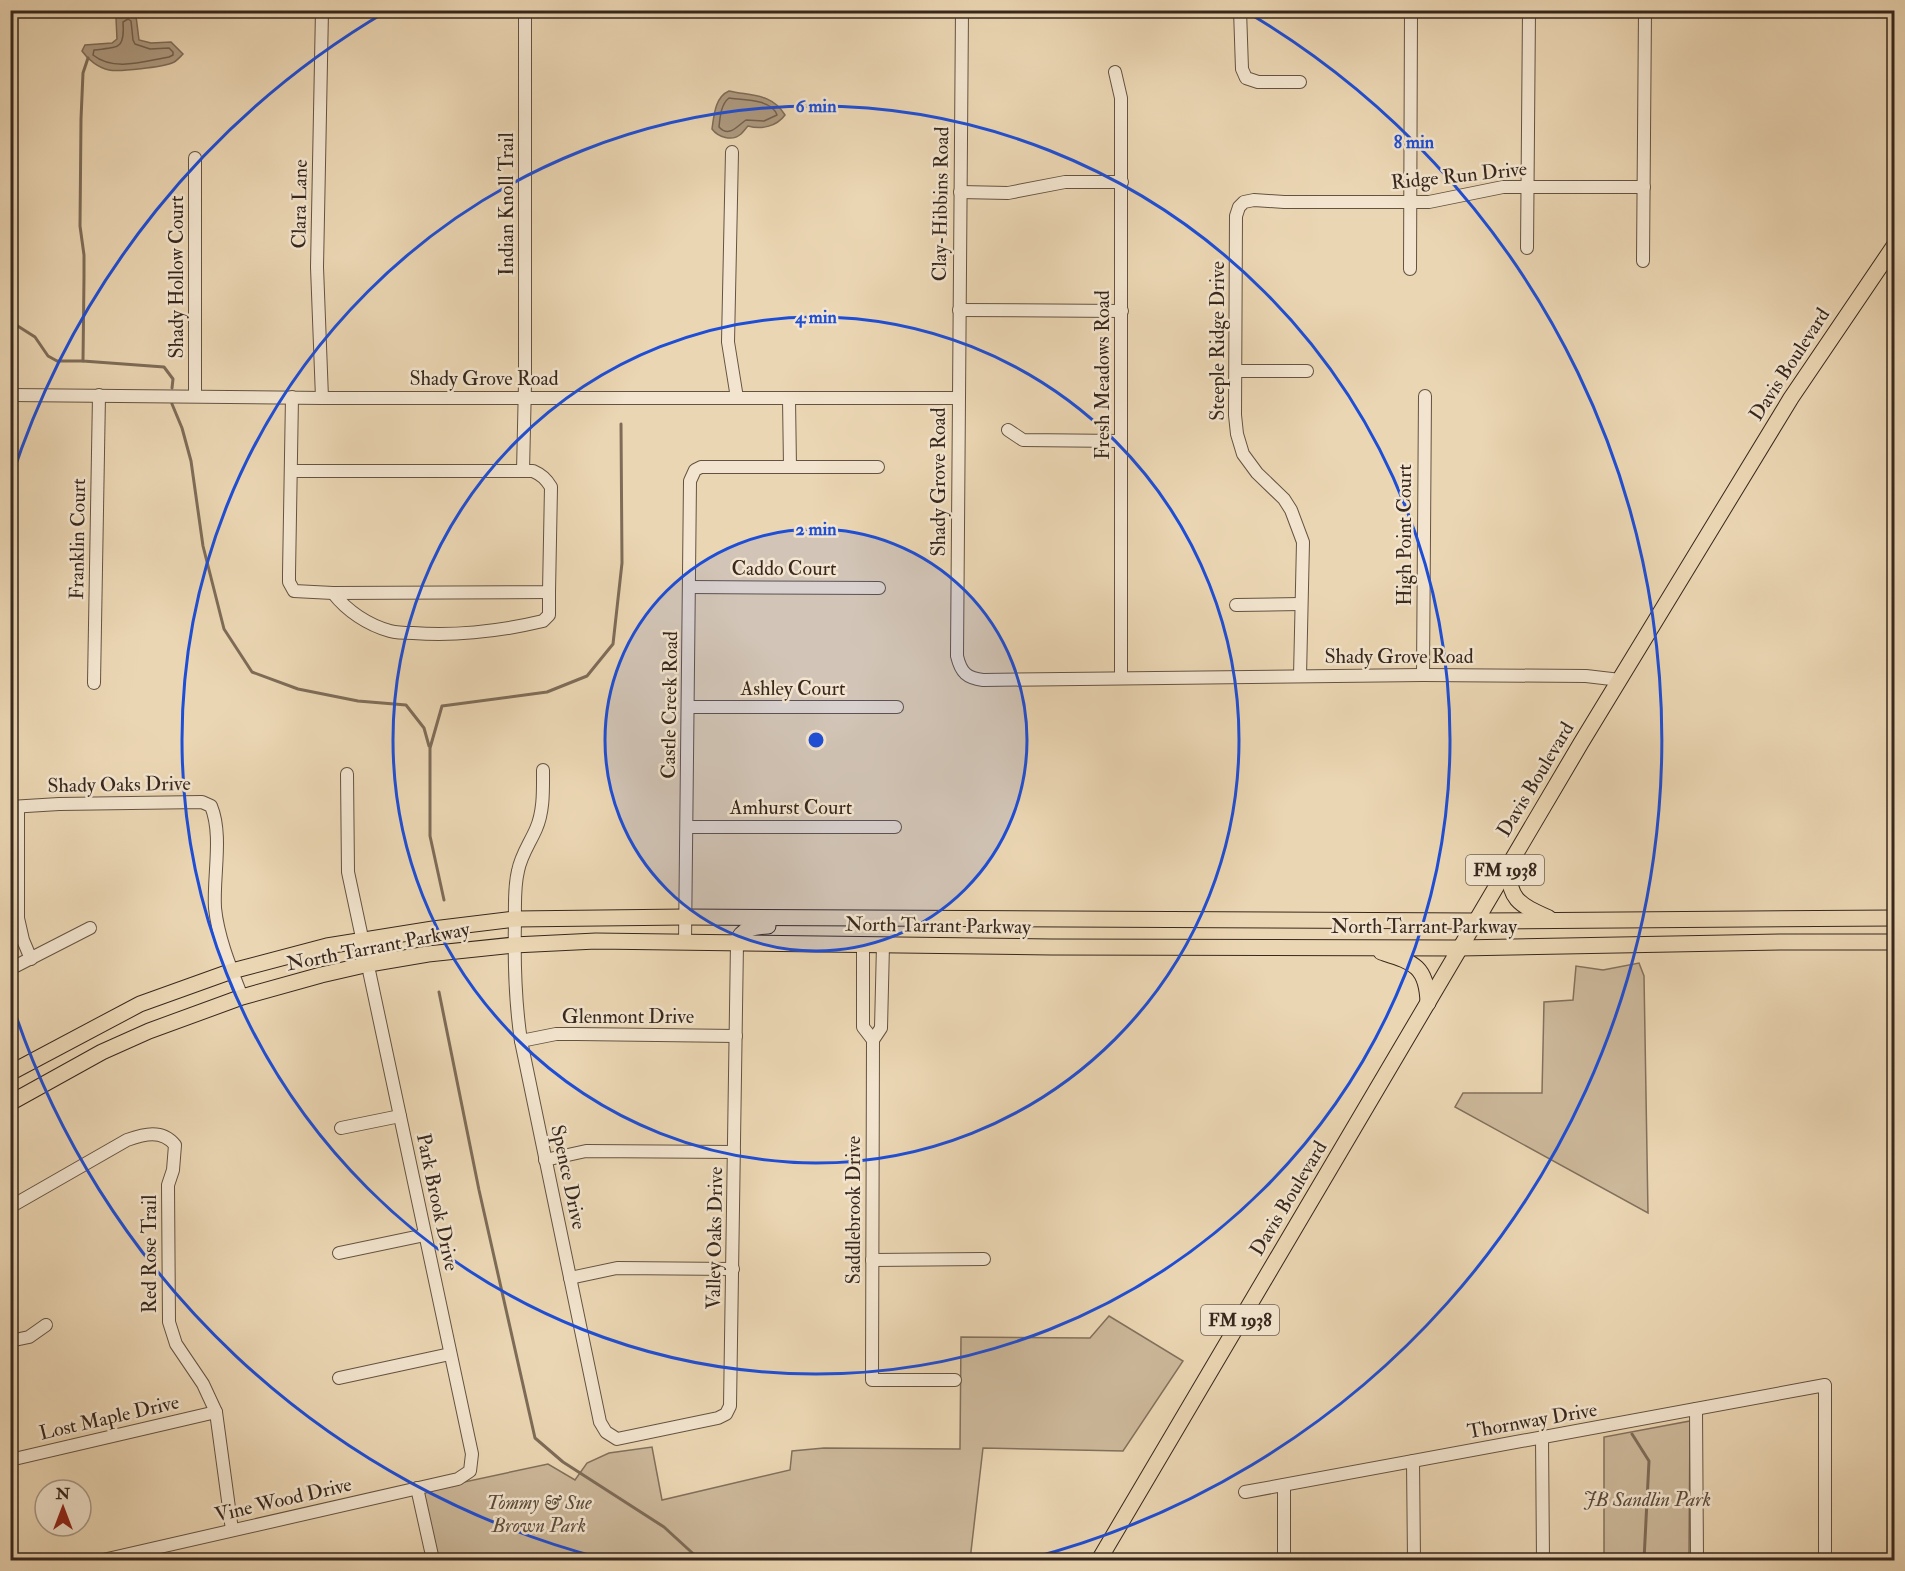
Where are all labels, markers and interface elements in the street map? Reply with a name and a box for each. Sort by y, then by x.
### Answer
text: 6 min [796,95,837,118]
street label: Clay-Hibbins Road [927,126,954,282]
text: 8 min [1394,131,1435,154]
street label: Indian Knoll Trail [494,132,519,276]
street label: Ridge Run Drive [1390,156,1528,195]
street label: Clara Lane [286,159,313,249]
street label: Shady Hollow Court [164,195,189,359]
street label: Steeple Ridge Drive [1205,261,1231,421]
street label: Fresh Meadows Road [1090,290,1115,460]
street label: Davis Boulevard [1744,303,1835,425]
text: 4 min [794,306,837,329]
street label: Shady Grove Road [409,366,559,391]
street label: Shady Grove Road [926,407,951,557]
street label: High Point Court [1392,464,1417,606]
street label: Franklin Court [64,478,91,600]
text: 2 min [796,518,837,541]
street label: Caddo Court [732,556,837,581]
street label: Castle Creek Road [656,631,683,779]
street label: Shady Grove Road [1324,644,1474,669]
street label: Ashley Court [740,676,846,701]
street label: Davis Boulevard [1491,717,1580,841]
centre of rings [806,730,826,750]
street label: Shady Oaks Drive [47,771,191,798]
street label: Amhurst Court [729,795,853,820]
road number: FM 1938 [1466,855,1544,885]
street label: North Tarrant Parkway [845,911,1032,940]
street label: North Tarrant Parkway [1331,914,1518,939]
street label: North Tarrant Parkway [284,916,473,976]
street label: Glenmont Drive [562,1004,694,1029]
street label: Spence Drive [544,1123,592,1232]
street label: Park Brook Drive [411,1131,464,1273]
street label: Saddlebrook Drive [841,1136,866,1284]
street label: Davis Boulevard [1244,1136,1333,1260]
street label: Valley Oaks Drive [701,1166,728,1310]
street label: Red Rose Trail [137,1195,162,1313]
road number: FM 1938 [1201,1305,1279,1335]
street label: Lost Maple Drive [37,1389,182,1447]
street label: Thornway Drive [1465,1397,1599,1444]
street label: Vine Wood Drive [212,1472,354,1527]
north arrow [33,1478,93,1538]
text: N [55,1484,71,1504]
park label: JB Sandlin Park [1583,1487,1711,1512]
park label: Tommy & Sue Brown Park [486,1490,592,1538]

